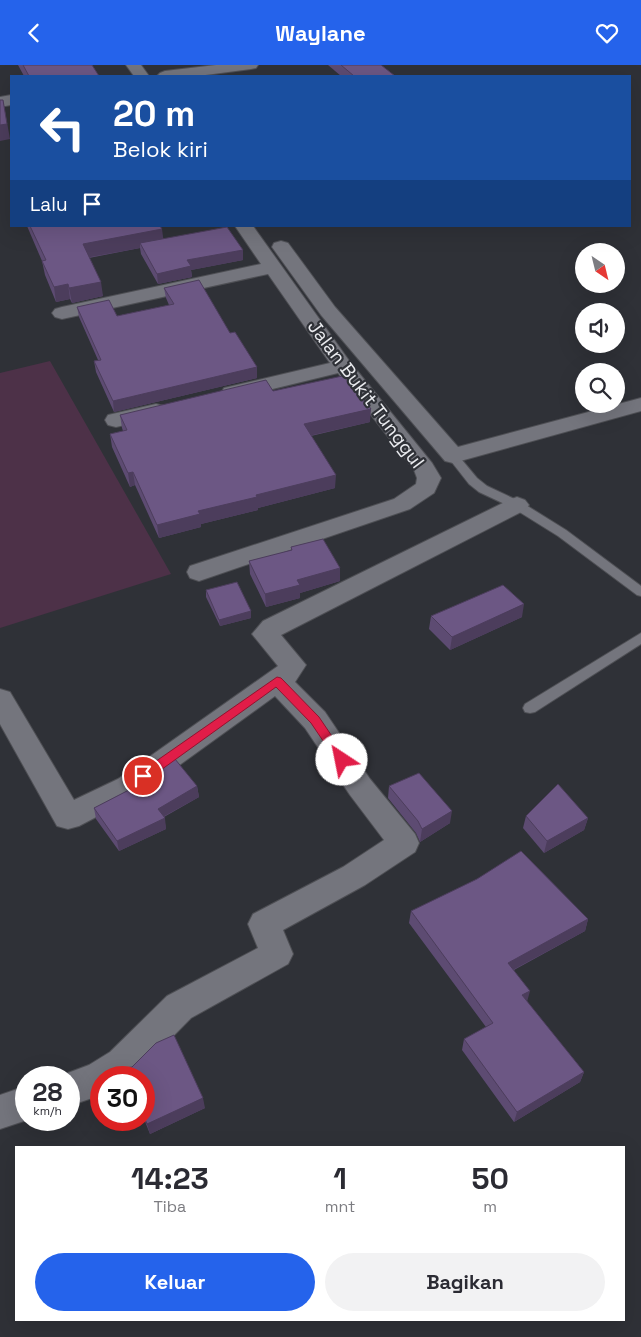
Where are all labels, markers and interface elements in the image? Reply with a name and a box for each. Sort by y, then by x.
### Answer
icon: back [20,19,48,47]
text: Waylane [275,19,366,47]
icon: heart [593,19,621,47]
text: 20 m [113,92,195,136]
icon: left [30,95,95,160]
text: Belok kiri [113,135,208,163]
icon: arrive [78,190,106,218]
text: Lalu [30,192,68,217]
north arrow [575,243,625,293]
map controls [575,243,625,413]
button: sound [575,303,625,353]
street label: Jalan Bukit Tunggul [302,315,430,473]
button: search [575,363,625,413]
position arrow [315,733,367,785]
pin [122,755,164,797]
icon: arrive [129,762,157,790]
speed limit sign: 30 [90,1066,155,1131]
text: 28 [33,1076,62,1108]
text: km/h [33,1103,62,1119]
text: 14:23 [131,1159,209,1198]
text: 1 [333,1159,347,1198]
text: 50 [472,1159,509,1198]
text: Tiba [154,1196,186,1217]
text: mnt [325,1196,355,1217]
text: m [483,1196,497,1217]
button: Keluar [35,1253,315,1311]
button: Bagikan [325,1253,605,1311]

